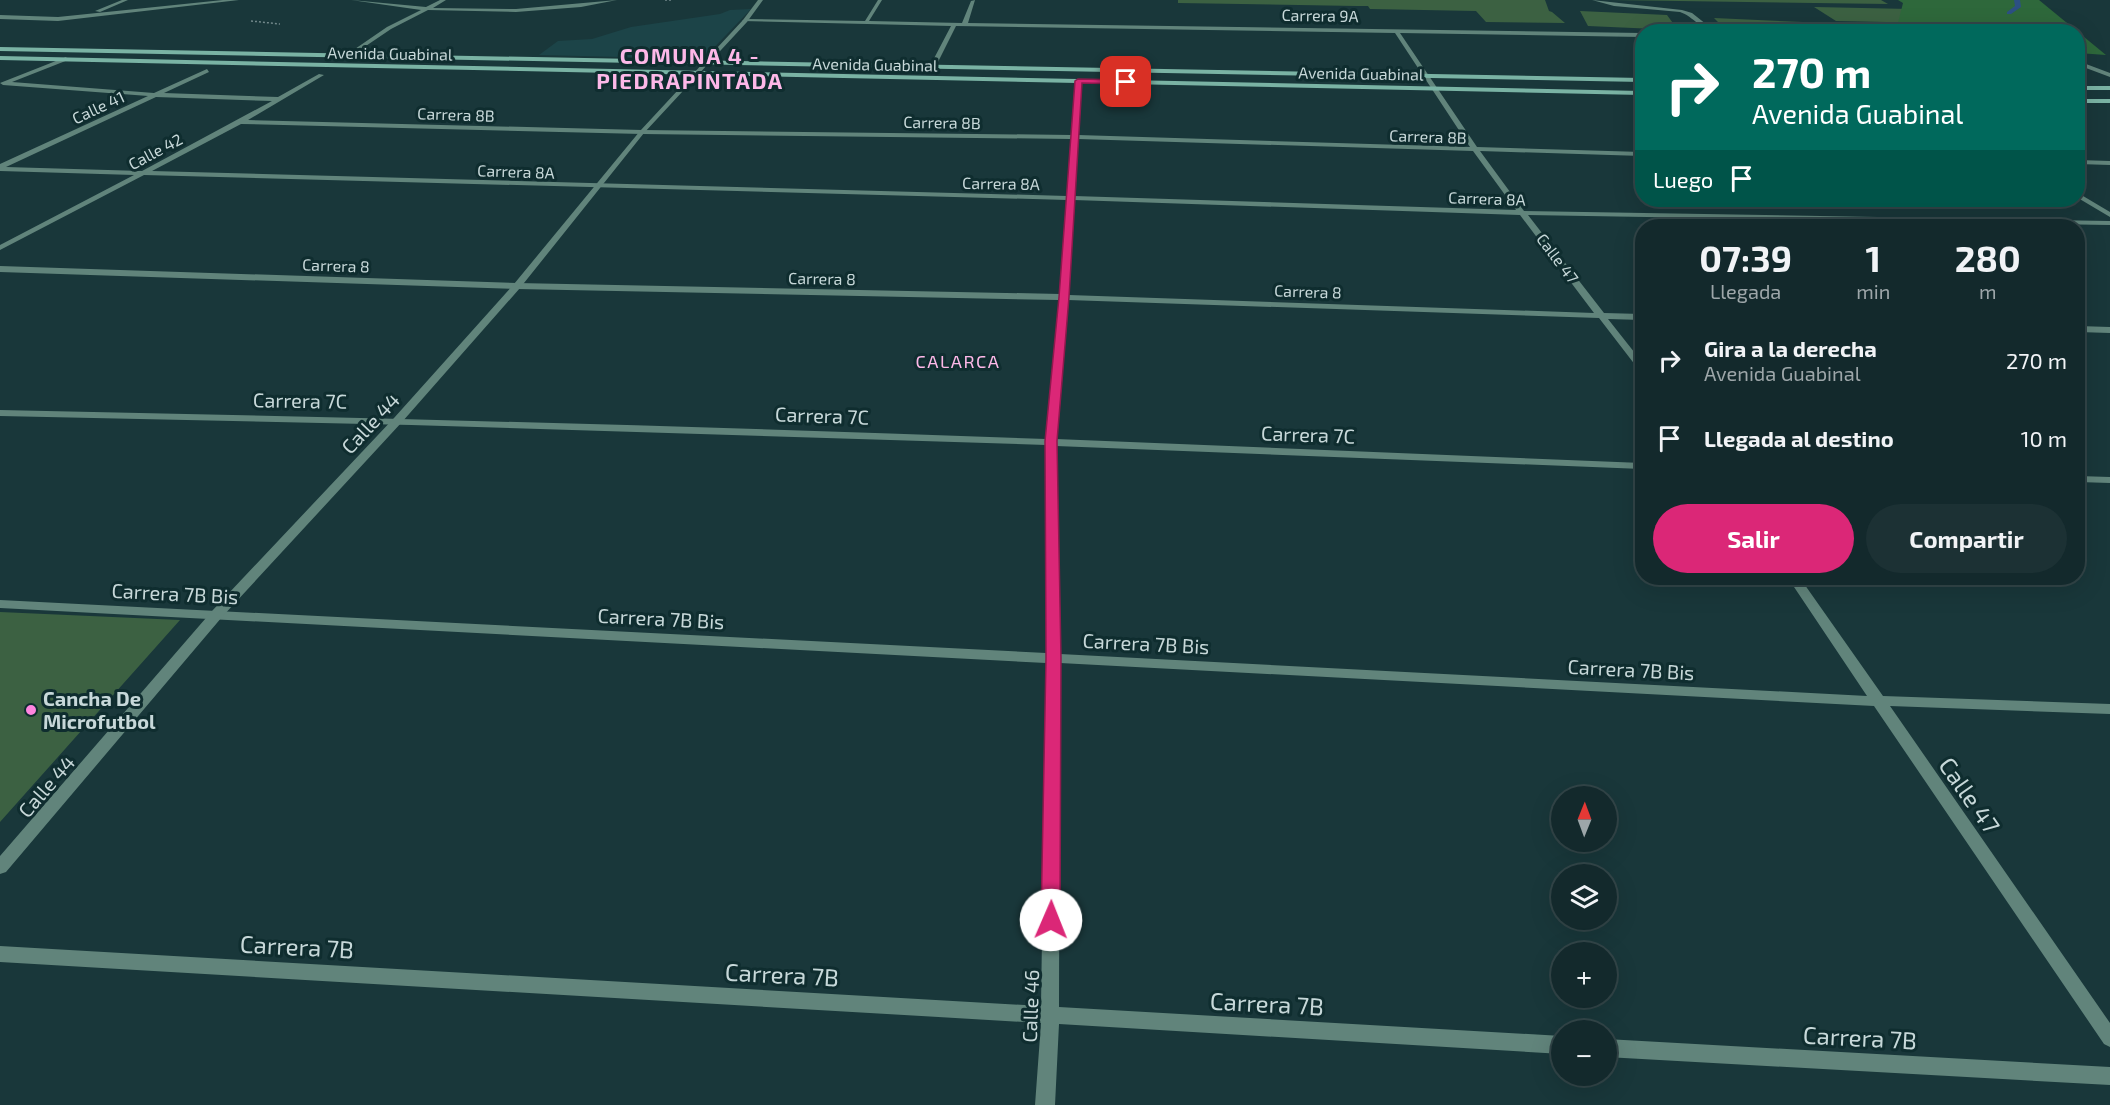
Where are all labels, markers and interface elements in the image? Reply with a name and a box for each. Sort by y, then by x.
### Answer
street label: Carrera 9A [1281,5,1359,25]
street label: Avenida Guabinal [327,42,453,64]
district label: COMUNA 4 - PIEDRAPINTADA [596,42,784,93]
text: 270 m [1752,46,1871,96]
icon: right [1653,48,1731,126]
street label: Avenida Guabinal [812,53,938,75]
pin [1100,56,1151,107]
street label: Avenida Guabinal [1298,62,1424,84]
icon: arrive [1109,65,1142,98]
street label: Calle 41 [69,87,127,127]
text: Avenida Guabinal [1752,97,1963,129]
street label: Carrera 8B [417,103,495,125]
street label: Carrera 8B [903,112,981,132]
street label: Carrera 8B [1389,125,1467,147]
street label: Calle 42 [125,129,185,173]
street label: Carrera 8A [477,160,555,182]
icon: arrive [1725,162,1758,195]
text: Luego [1653,166,1713,192]
street label: Carrera 8A [962,173,1040,193]
street label: Carrera 8A [1448,187,1526,209]
street label: Calle 47 [1533,229,1583,287]
text: 07:39 [1699,236,1792,279]
text: 1 [1866,236,1881,279]
text: 280 [1955,236,2021,279]
street label: Carrera 8 [302,254,370,276]
street label: Carrera 8 [788,268,856,288]
text: Llegada [1710,279,1781,303]
text: min [1856,279,1890,303]
text: m [1979,279,1996,303]
street label: Carrera 8 [1274,280,1342,302]
text: Gira a la derecha [1704,335,1877,361]
icon: right [1653,344,1686,377]
text: 270 m [2006,347,2067,373]
district label: CALARCA [916,350,1000,372]
text: Avenida Guabinal [1704,361,1861,385]
street label: Carrera 7C [253,387,347,413]
street label: Calle 44 [336,388,404,458]
street label: Carrera 7C [775,401,869,429]
street label: Carrera 7C [1261,420,1355,448]
icon: arrive [1653,422,1686,455]
text: Llegada al destino [1704,425,1894,451]
text: 10 m [2021,425,2067,451]
button: Salir [1653,504,1854,573]
button: Compartir [1866,504,2067,573]
street label: Carrera 7B Bis [111,578,239,608]
street label: Carrera 7B Bis [597,603,725,633]
street label: Carrera 7B Bis [1082,628,1210,658]
street label: Carrera 7B Bis [1567,654,1695,684]
place label: Cancha De Microfutbol [43,686,156,733]
marker: Cancha De Microfutbol [24,703,38,717]
street label: Calle 44 [13,750,79,822]
street label: Calle 47 [1933,751,2007,839]
north arrow [1551,786,1617,852]
map controls [1551,786,1617,1086]
button: layers [1551,864,1617,930]
position arrow [1019,888,1083,952]
street label: Carrera 7B [239,929,355,963]
button: + [1551,942,1617,1008]
street label: Carrera 7B [724,957,840,991]
street label: Calle 46 [1017,969,1043,1043]
street label: Carrera 7B [1209,986,1325,1020]
button: − [1551,1020,1617,1086]
street label: Carrera 7B [1802,1020,1918,1054]

